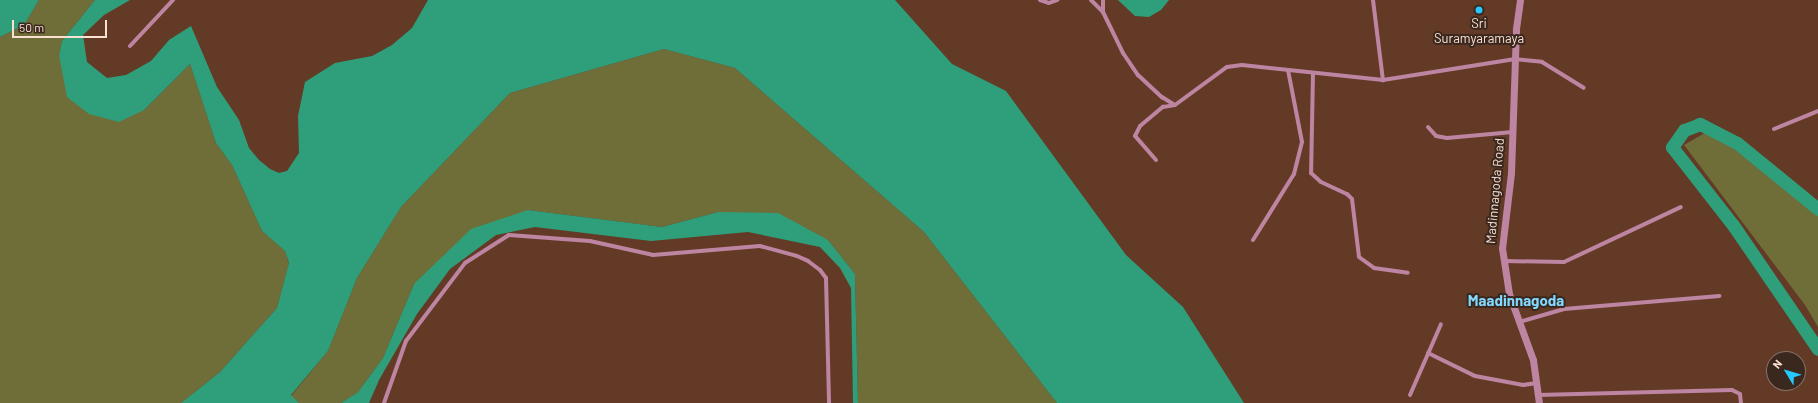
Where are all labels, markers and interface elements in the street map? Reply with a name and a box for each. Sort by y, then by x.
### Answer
marker: Sri Suramyaramaya [1474,5,1484,15]
scale bar [14,12,109,38]
place label: Sri Suramyaramaya [1434,16,1524,47]
text: 50 m [19,20,44,34]
street label: Madinnagoda Road [1483,137,1507,245]
district label: Maadinnagoda [1468,292,1564,310]
north arrow [1766,351,1806,391]
text: N [1770,357,1784,371]

